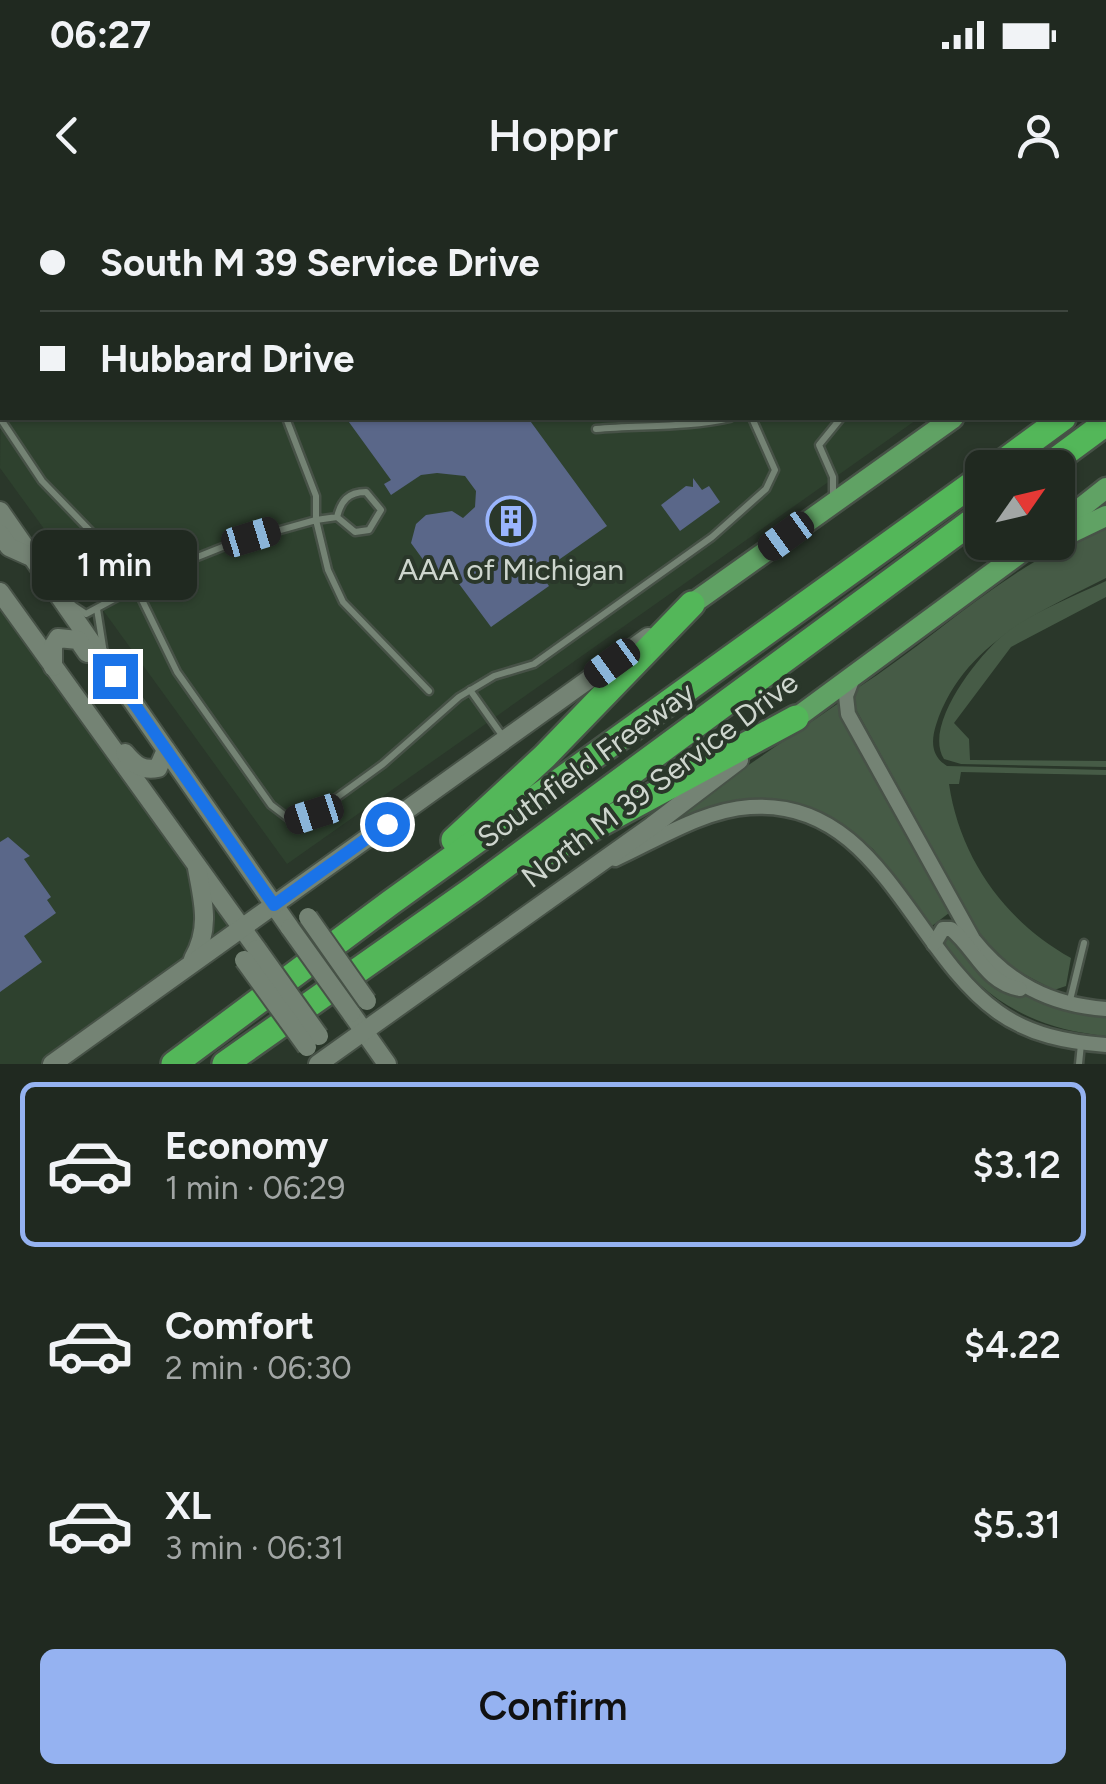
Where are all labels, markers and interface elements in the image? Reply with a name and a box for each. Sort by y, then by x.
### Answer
text: 06:27 [50,12,151,58]
icon: back [40,108,95,163]
text: Hoppr [488,108,618,162]
icon: person [1011,108,1066,163]
text: South M 39 Service Drive [100,240,540,286]
text: Hubbard Drive [100,336,354,382]
north arrow [965,450,1075,560]
map controls [965,450,1075,560]
building icon: AAA of Michigan [485,495,537,547]
car [753,506,819,566]
car [218,514,284,560]
callout: 1 min [32,531,198,601]
text: 1 min [77,546,152,584]
place label: AAA of Michigan [398,551,624,588]
car [579,633,645,693]
route end [93,654,138,699]
street label: North M 39 Service Drive [514,664,805,896]
street label: Southfield Freeway [470,673,702,856]
car [281,790,347,838]
route start [365,802,410,847]
icon: car [45,1120,135,1210]
text: Economy [165,1123,328,1169]
text: $3.12 [972,1142,1061,1188]
text: 1 min · 06:29 [165,1169,345,1207]
icon: car [45,1300,135,1390]
text: Comfort [165,1303,314,1349]
text: $4.22 [964,1322,1061,1368]
text: 2 min · 06:30 [165,1349,352,1387]
icon: car [45,1480,135,1570]
text: XL [165,1483,211,1529]
text: $5.31 [972,1502,1061,1548]
text: 3 min · 06:31 [165,1529,344,1567]
button: Confirm [40,1649,1066,1764]

